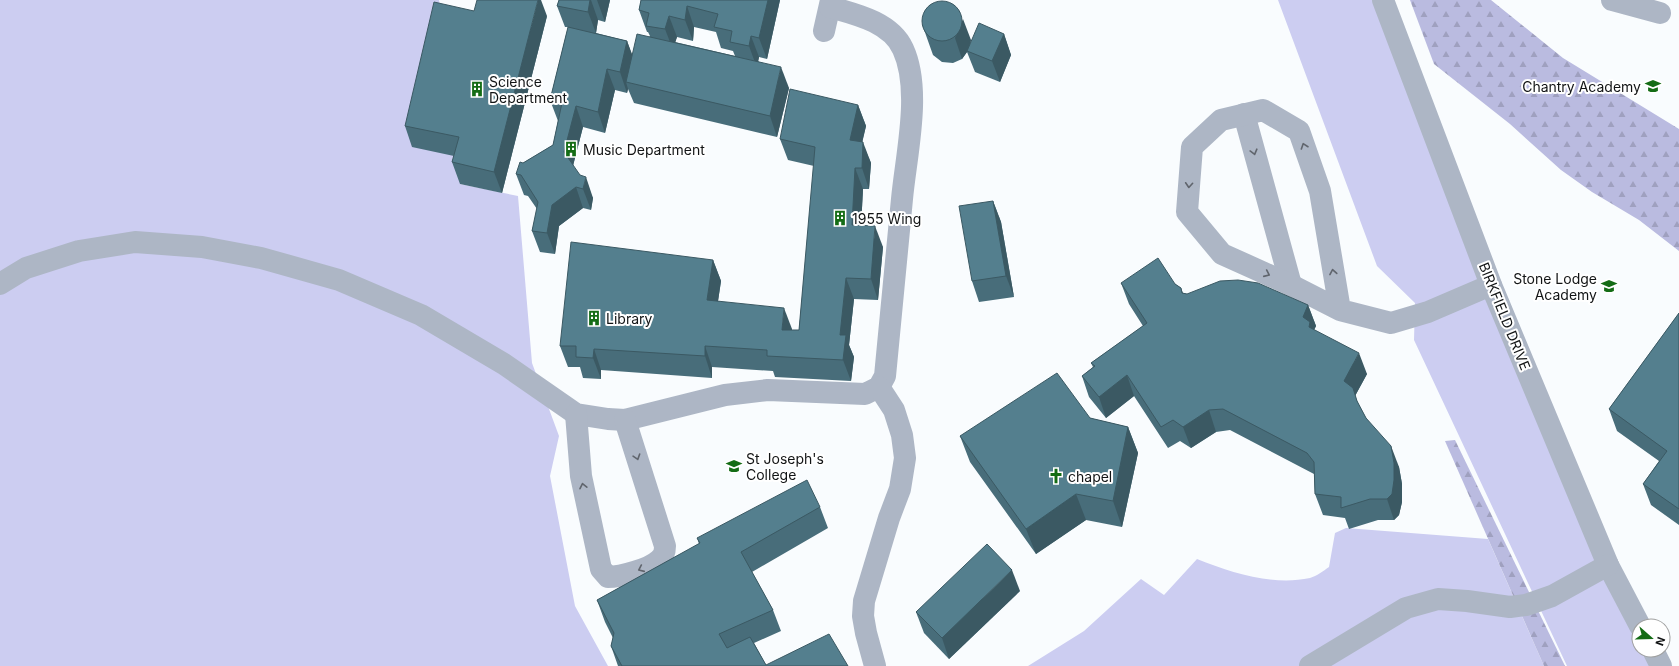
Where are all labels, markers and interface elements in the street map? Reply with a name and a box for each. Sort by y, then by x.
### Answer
place label: Science Department [489,73,568,106]
school or university icon: Chantry Academy [1644,77,1662,95]
place label: Chantry Academy [1522,78,1641,95]
building icon: Science Department [468,80,486,98]
building icon: Music Department [562,140,580,158]
place label: Music Department [583,141,705,158]
one-way arrow [1300,142,1309,149]
one-way arrow [1250,149,1258,155]
one-way arrow [1185,182,1194,188]
building icon: 1955 Wing [831,209,849,227]
place label: 1955 Wing [852,210,921,227]
street label: BIRKFIELD DRIVE [1476,260,1534,372]
one-way arrow [1262,269,1270,277]
one-way arrow [1330,269,1338,275]
place label: Stone Lodge Academy [1513,270,1597,303]
school or university icon: Stone Lodge Academy [1600,277,1618,295]
building icon: Library [585,309,603,327]
place label: Library [606,310,653,327]
place label: St Joseph's College [746,450,824,483]
one-way arrow [632,453,641,460]
school or university icon: St Joseph's College [725,457,743,475]
church icon: chapel [1047,467,1065,485]
place label: chapel [1068,468,1112,485]
one-way arrow [579,483,587,489]
one-way arrow [637,564,645,572]
north arrow [1631,618,1671,658]
text: N [1652,635,1668,648]

